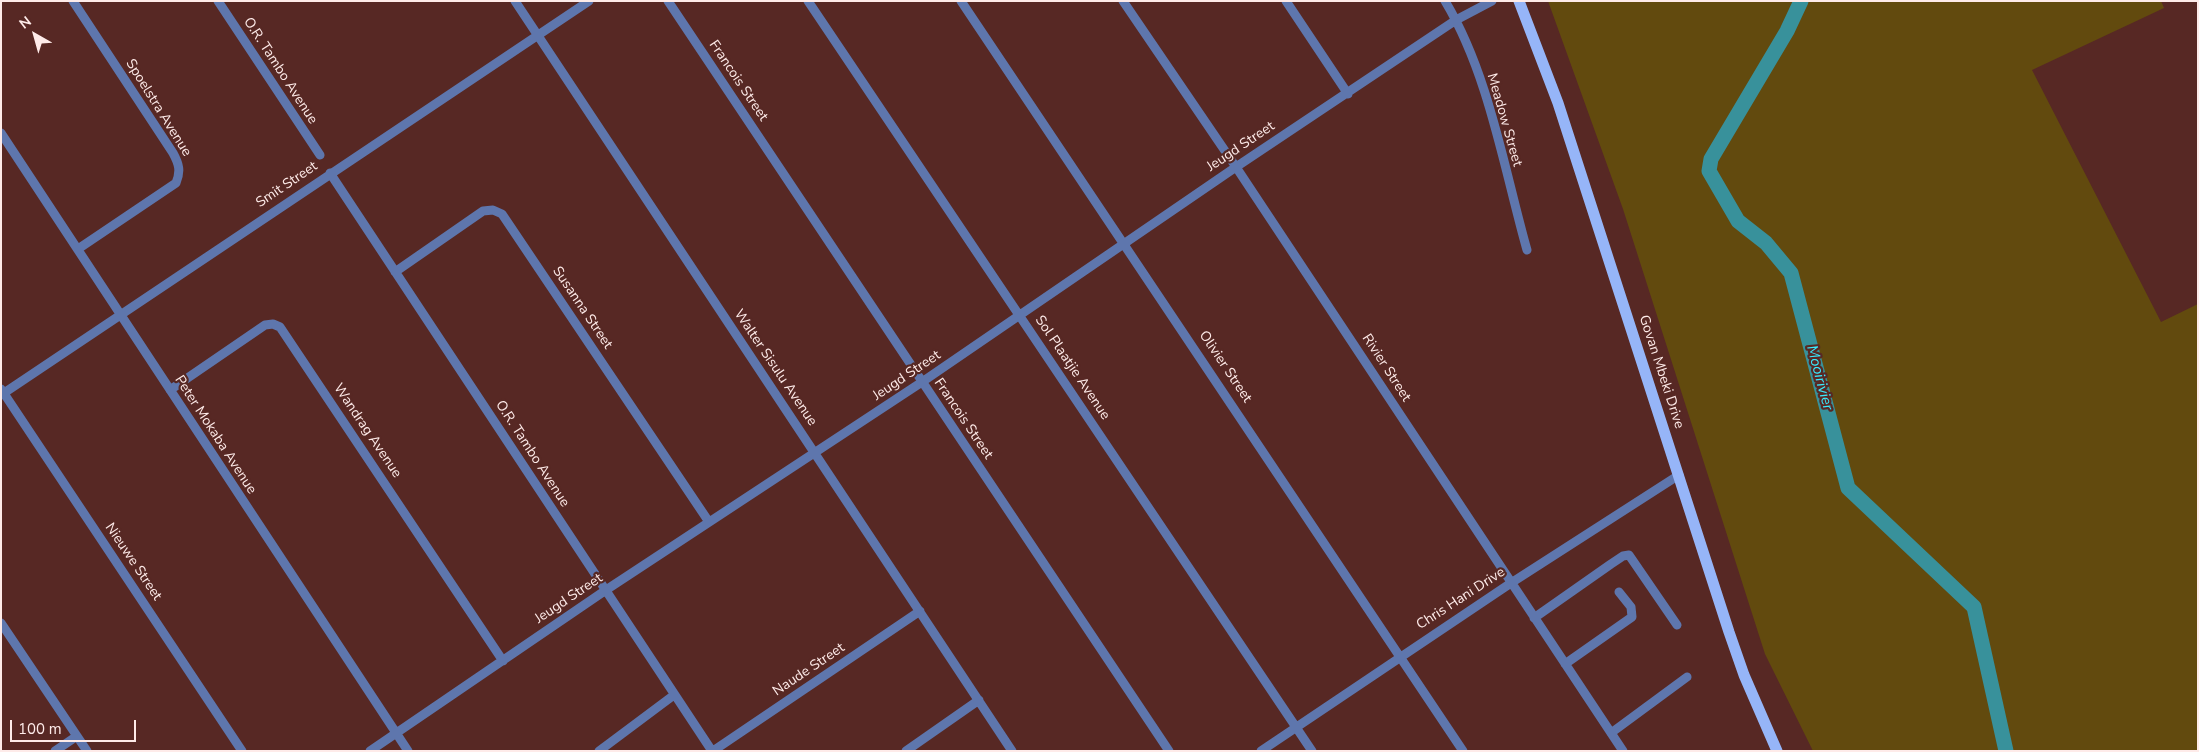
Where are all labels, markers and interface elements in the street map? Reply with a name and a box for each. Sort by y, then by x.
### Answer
north arrow [10,10,60,60]
text: N [15,12,35,34]
street label: O.R. Tambo Avenue [239,15,321,127]
street label: Francois Street [705,37,771,125]
street label: Spoelstra Avenue [121,56,195,160]
street label: Meadow Street [1483,71,1525,169]
street label: Jeugd Street [1204,118,1278,176]
street label: Smit Street [253,158,321,212]
street label: Susanna Street [548,264,616,352]
street label: Walter Sisulu Avenue [730,307,820,429]
street label: Sol Plaatjie Avenue [1031,313,1113,423]
street label: Govan Mbeki Drive [1635,313,1687,431]
street label: Olivier Street [1195,328,1255,406]
street label: Rivier Street [1358,331,1414,405]
water label: Mooirivier [1802,344,1836,412]
street label: Jeugd Street [870,347,944,405]
street label: Peter Mokaba Avenue [170,373,260,497]
street label: Francois Street [930,375,996,463]
street label: Wandrag Avenue [329,381,405,481]
street label: O.R. Tambo Avenue [491,398,573,510]
street label: Nieuwe Street [101,520,165,604]
street label: Chris Hani Drive [1414,564,1508,634]
street label: Jeugd Street [532,570,606,628]
street label: Naude Street [770,640,848,700]
scale bar [12,710,139,742]
text: 100 m [18,719,62,739]

